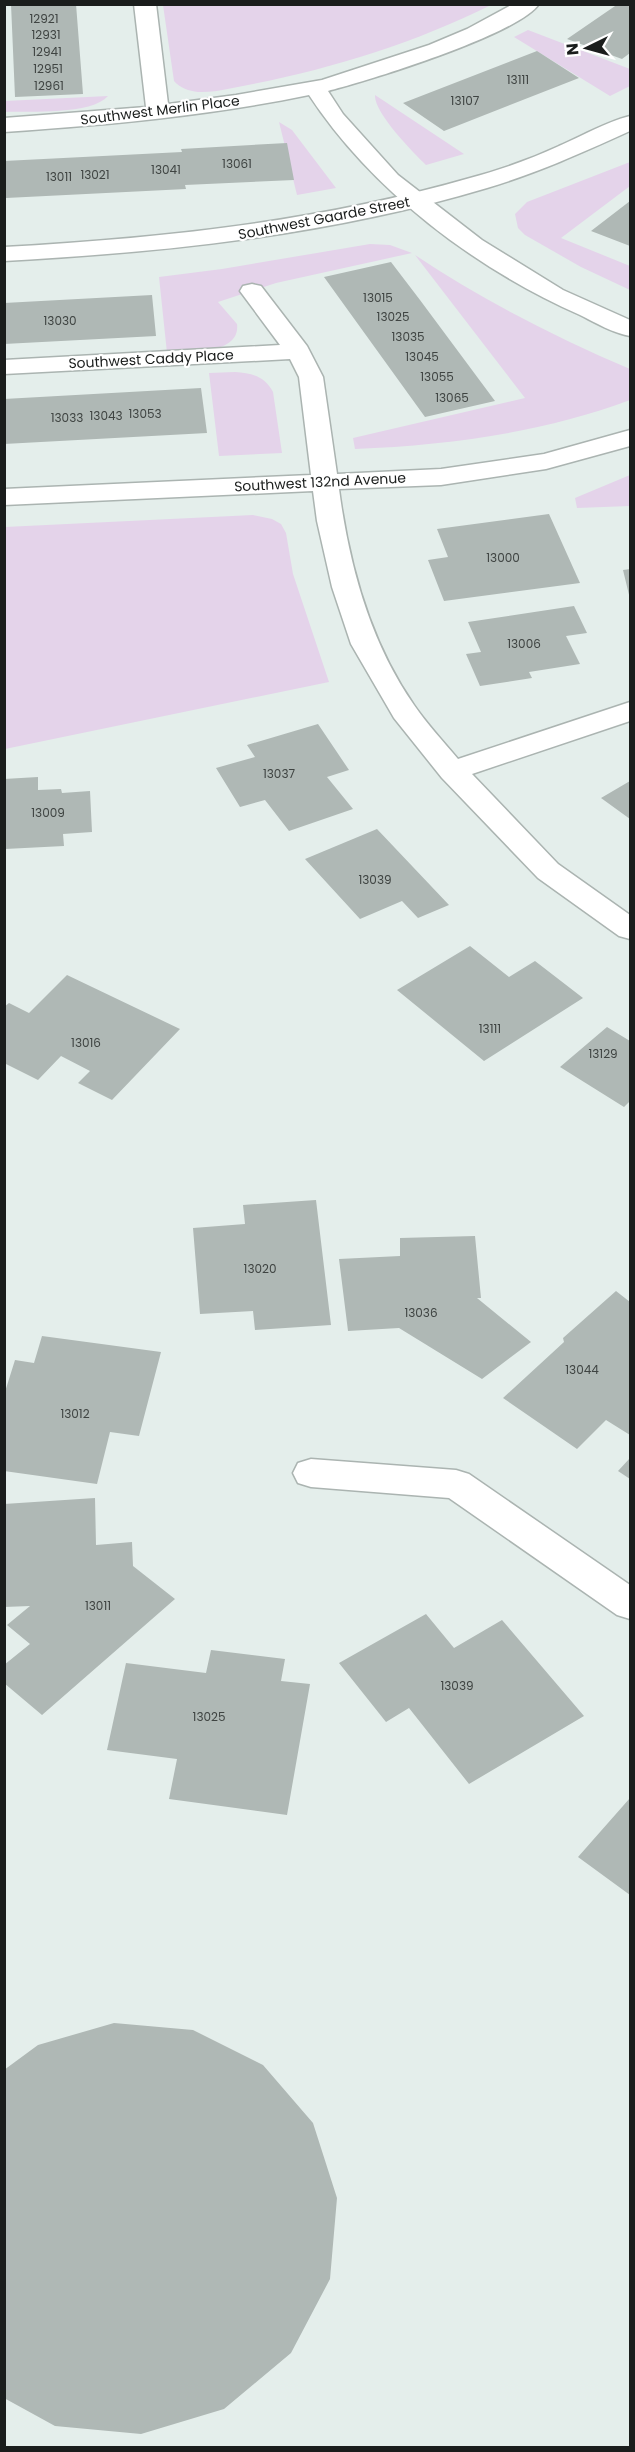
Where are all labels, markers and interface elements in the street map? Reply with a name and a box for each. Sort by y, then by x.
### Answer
house number: 12921 [29,10,59,27]
north arrow [557,18,617,78]
house number: 12931 [31,26,61,43]
text: N [561,42,585,56]
house number: 12941 [32,43,62,60]
house number: 12951 [33,60,63,77]
house number: 13111 [507,71,529,88]
house number: 12961 [34,77,64,94]
street label: Southwest Merlin Place [79,90,241,130]
house number: 13107 [451,92,480,109]
house number: 13061 [222,155,252,172]
house number: 13041 [151,161,181,178]
house number: 13021 [80,166,110,183]
house number: 13011 [46,168,72,185]
street label: Southwest Gaarde Street [236,192,412,244]
house number: 13015 [363,289,393,306]
house number: 13025 [377,308,409,325]
house number: 13030 [43,312,77,329]
house number: 13035 [391,328,425,345]
street label: Southwest Caddy Place [68,345,234,373]
house number: 13045 [405,348,439,365]
house number: 13055 [420,368,454,385]
house number: 13065 [435,389,469,406]
house number: 13053 [128,405,162,422]
house number: 13043 [89,407,123,424]
house number: 13033 [51,409,83,426]
street label: Southwest 132nd Avenue [234,467,407,496]
house number: 13000 [486,549,520,566]
house number: 13006 [507,635,541,652]
house number: 13037 [263,765,295,782]
house number: 13009 [31,804,65,821]
house number: 13039 [358,871,392,888]
house number: 13111 [479,1020,501,1037]
house number: 13016 [71,1034,101,1051]
house number: 13129 [588,1045,618,1062]
house number: 13020 [244,1260,276,1277]
house number: 13036 [404,1304,438,1321]
house number: 13044 [565,1361,599,1378]
house number: 13012 [60,1405,90,1422]
house number: 13011 [85,1597,111,1614]
house number: 13039 [440,1677,474,1694]
house number: 13025 [193,1708,225,1725]

